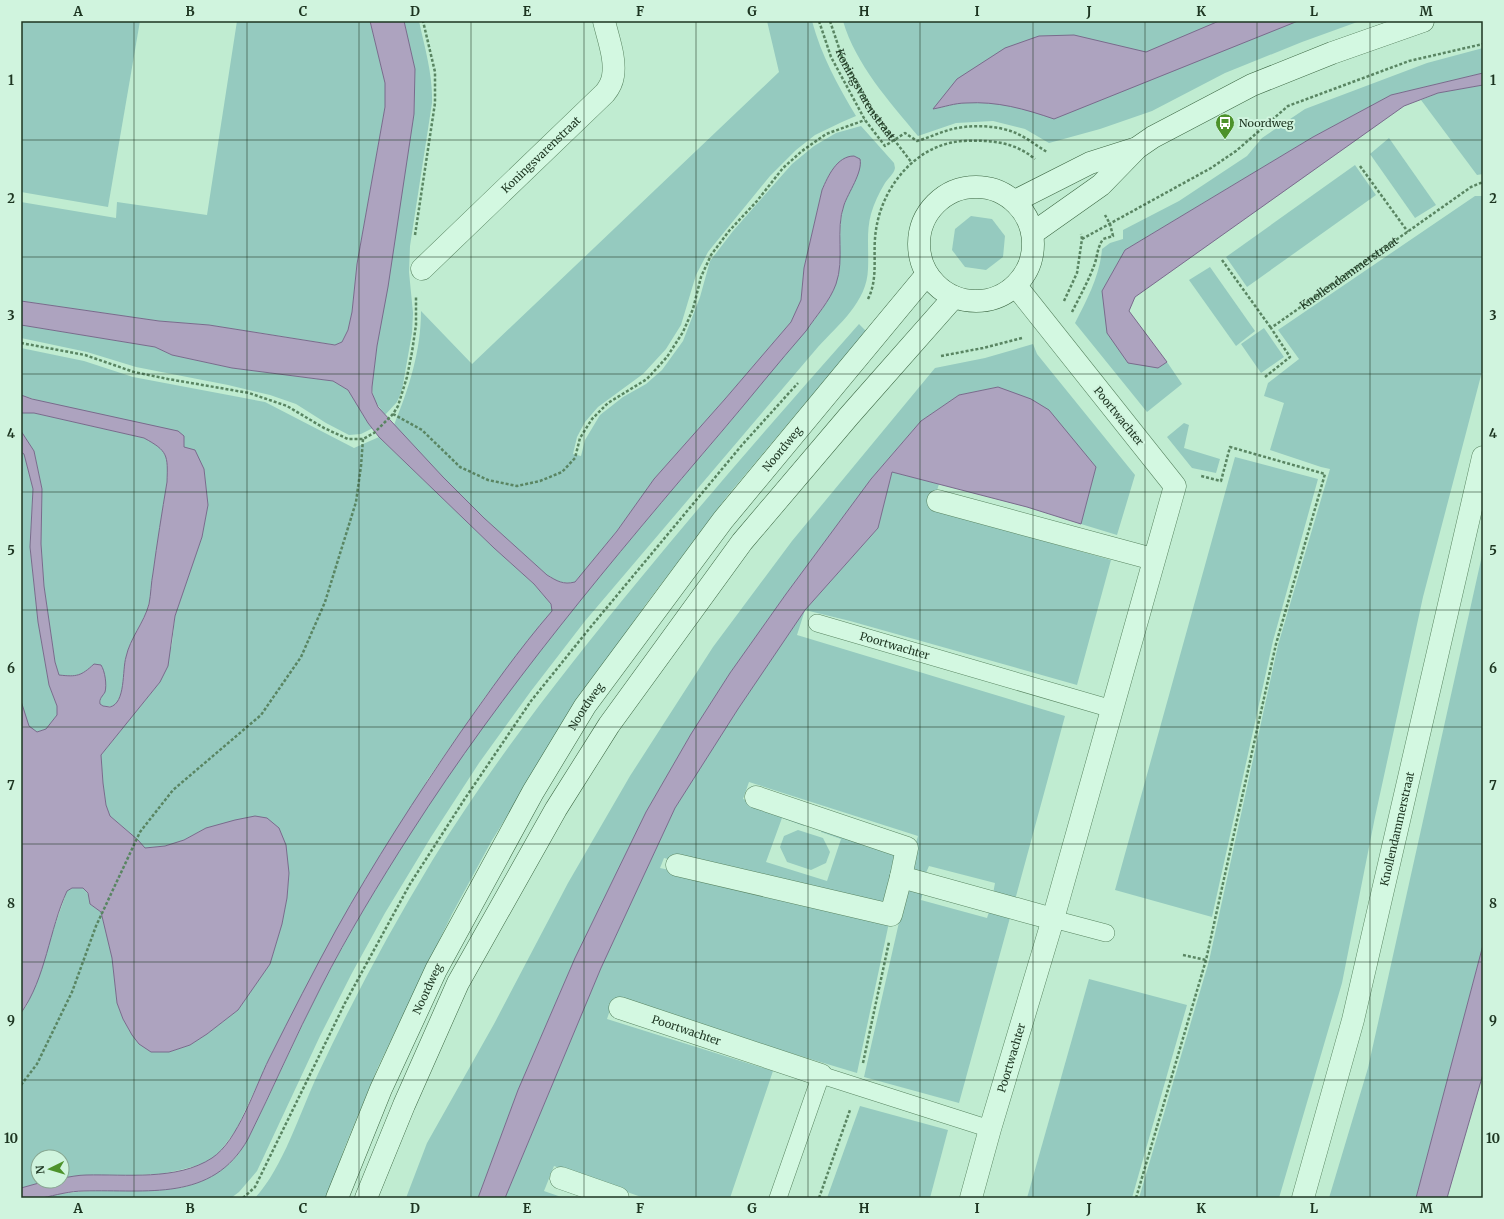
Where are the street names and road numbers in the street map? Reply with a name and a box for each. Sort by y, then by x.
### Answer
street label: Koningsvarenstraat [833,47,899,143]
street label: Koningsvarenstraat [498,113,584,196]
street label: Knollendammerstraat [1297,233,1401,313]
street label: Poortwachter [1091,384,1147,448]
street label: Noordweg [759,423,805,474]
street label: Poortwachter [858,629,931,662]
street label: Noordweg [565,680,607,733]
street label: Knollendammerstraat [1377,770,1417,888]
street label: Noordweg [410,961,445,1016]
street label: Poortwachter [650,1012,723,1048]
street label: Poortwachter [994,1021,1028,1094]

